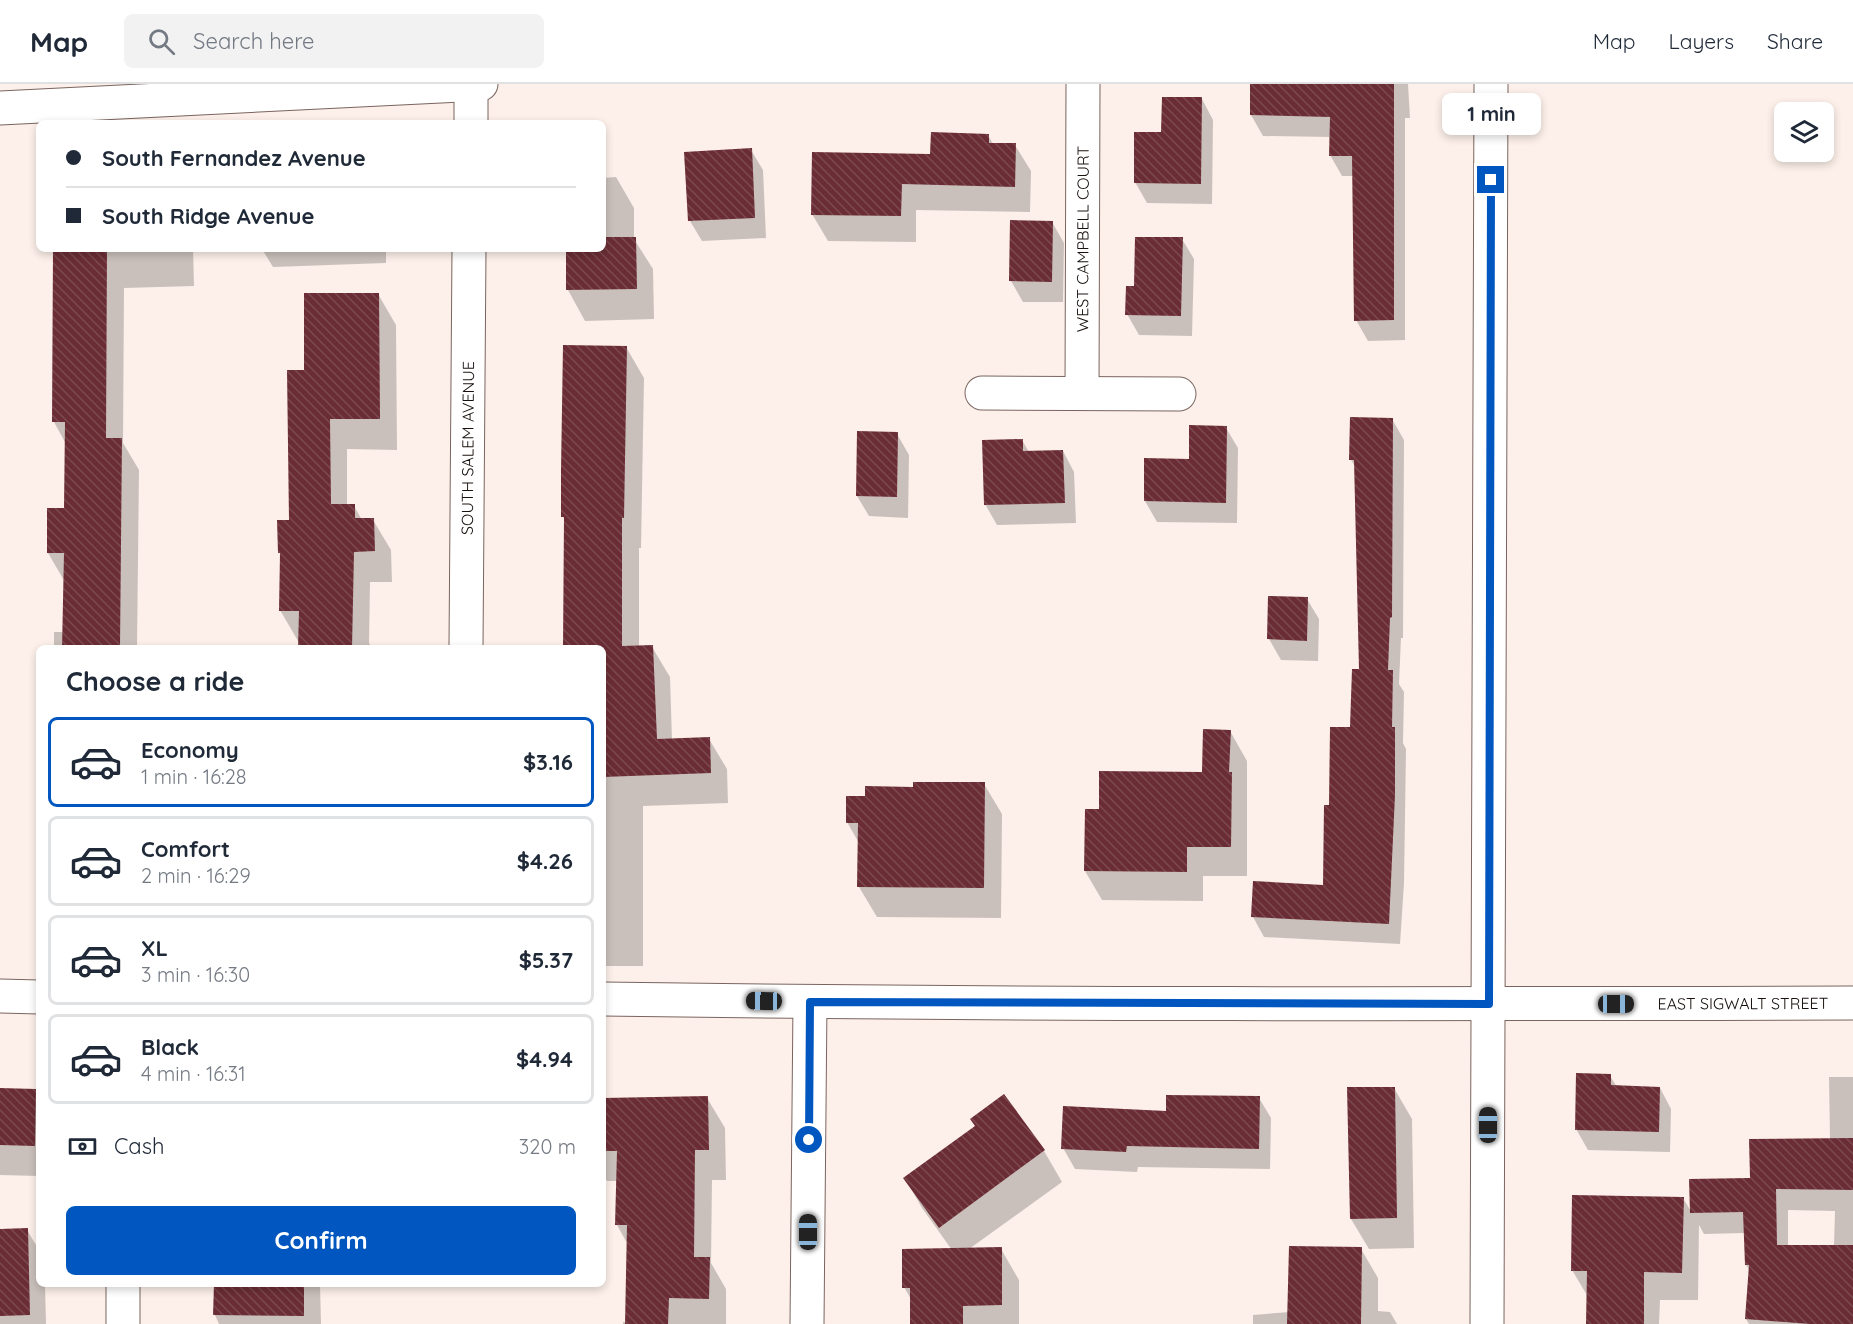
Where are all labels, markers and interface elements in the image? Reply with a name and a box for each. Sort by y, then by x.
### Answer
search box [124,14,544,68]
text: Map [30,24,88,59]
icon: search [145,25,178,58]
text: Search here [193,27,315,55]
text: Map [1593,28,1636,54]
text: Layers [1669,28,1734,54]
text: Share [1767,28,1823,54]
callout: 1 min [1442,93,1540,135]
text: 1 min [1467,101,1516,126]
map controls [1774,102,1834,162]
button: layers [1774,102,1834,162]
text: South Fernandez Avenue [102,144,366,172]
street label: WEST CAMPBELL COURT [1072,145,1093,332]
route end [1477,166,1504,193]
text: South Ridge Avenue [102,202,314,230]
street label: SOUTH SALEM AVENUE [457,361,478,535]
text: Choose a ride [66,664,244,698]
icon: car [69,735,123,789]
text: Economy [141,736,239,764]
text: $3.16 [523,748,573,776]
text: 1 min · 16:28 [141,764,247,789]
icon: car [69,834,123,888]
text: Comfort [141,835,230,863]
text: $4.26 [517,847,573,875]
text: 2 min · 16:29 [141,863,251,888]
icon: car [69,933,123,987]
text: XL [141,934,168,962]
text: $5.37 [519,946,573,974]
text: 3 min · 16:30 [141,962,250,987]
car [746,992,782,1010]
street label: EAST SIGWALT STREET [1658,993,1829,1013]
car [1598,995,1634,1013]
icon: car [69,1032,123,1086]
text: Black [141,1033,199,1061]
text: $4.94 [516,1045,573,1073]
text: 4 min · 16:31 [141,1061,246,1086]
car [1479,1107,1497,1143]
route start [795,1126,822,1153]
icon: cash [66,1130,99,1163]
text: Cash [114,1132,165,1160]
text: 320 m [519,1134,576,1159]
button: Confirm [66,1206,576,1275]
car [799,1214,817,1250]

